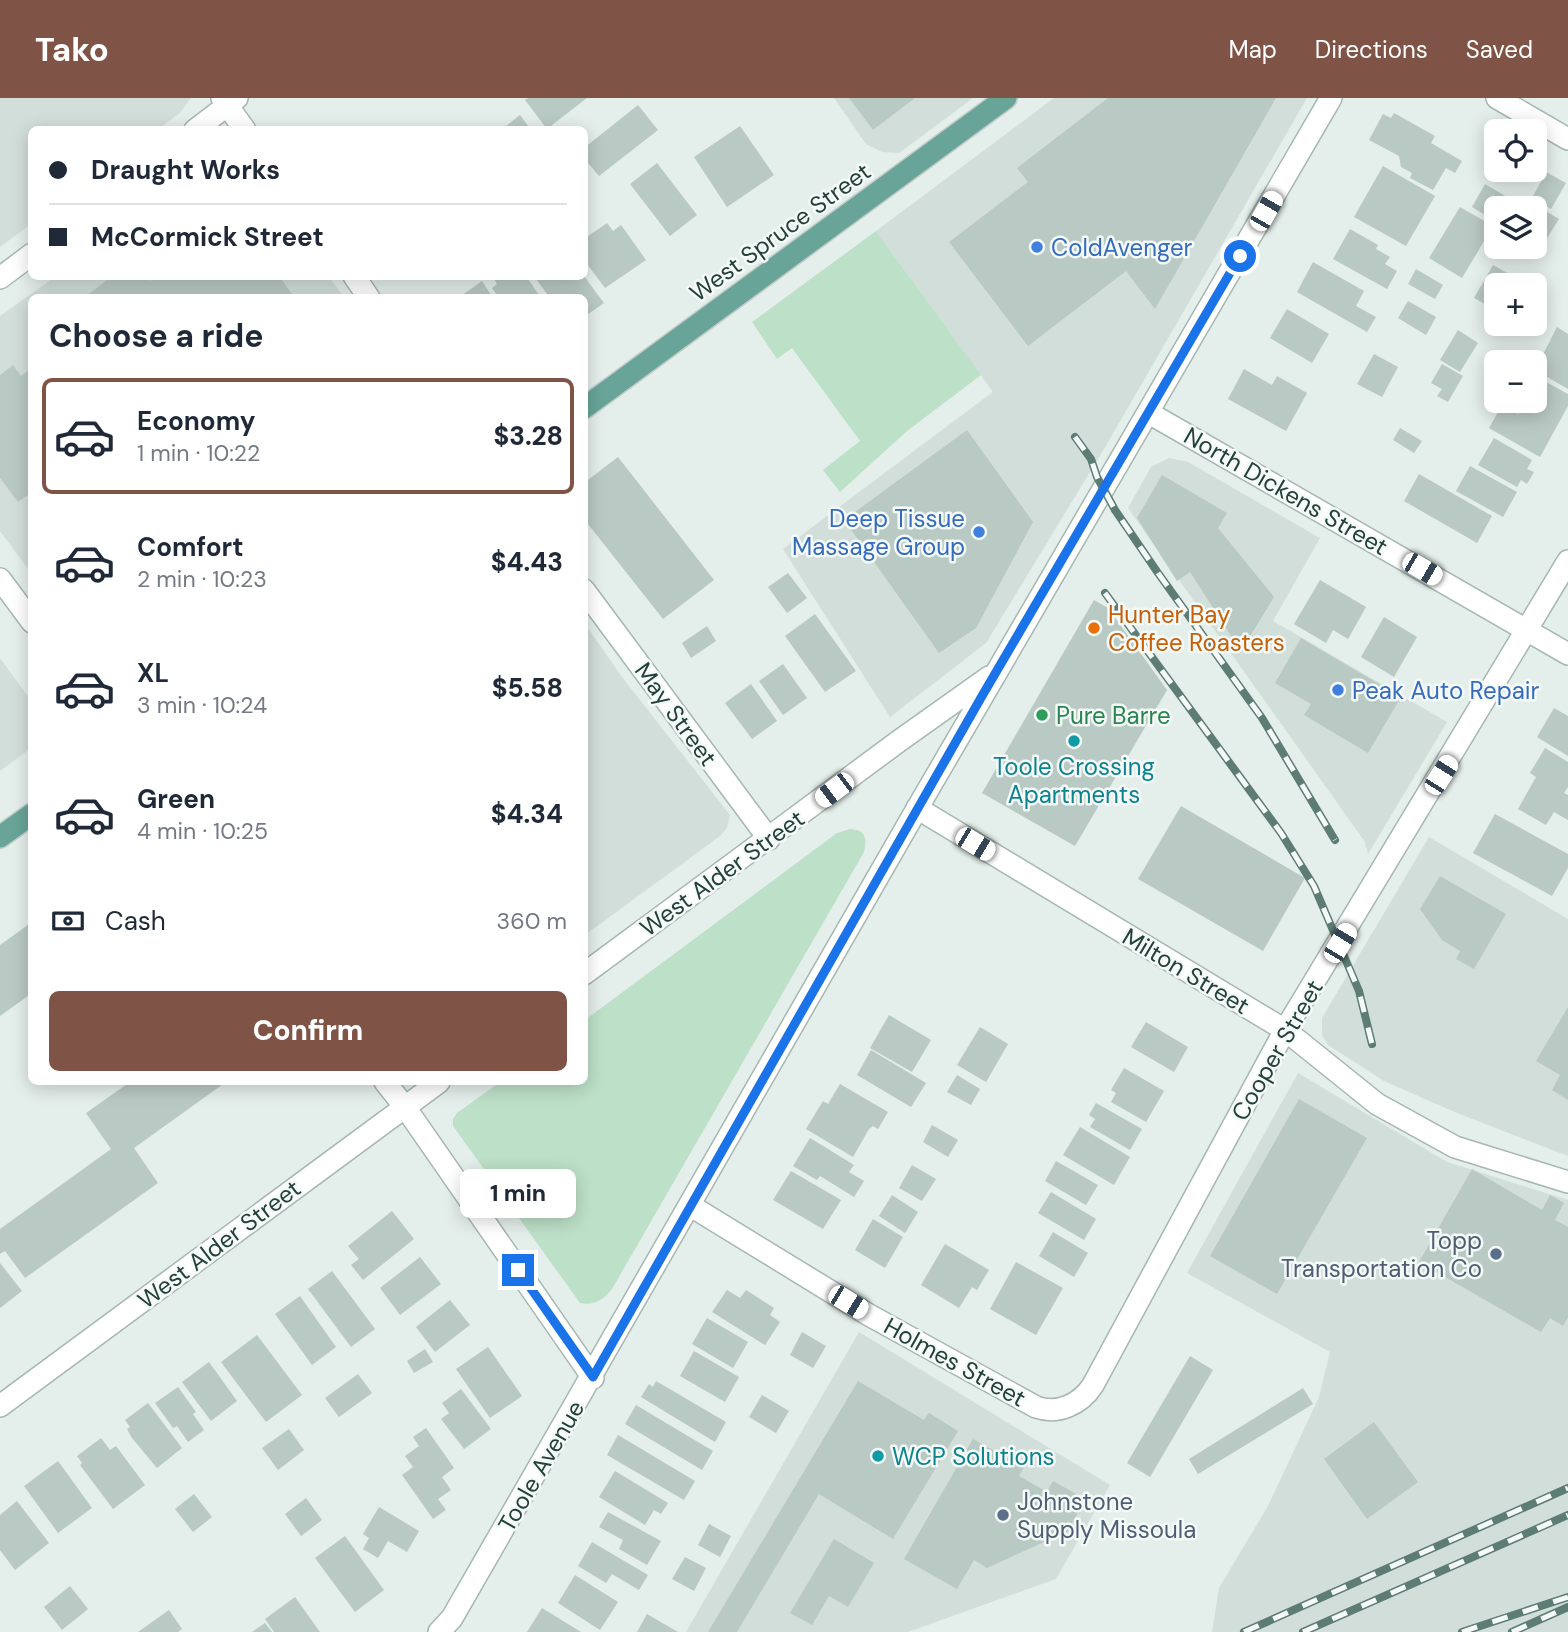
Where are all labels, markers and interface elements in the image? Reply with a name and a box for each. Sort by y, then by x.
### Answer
text: Tako [35,28,109,71]
text: Map [1229,34,1277,65]
text: Directions [1315,34,1428,65]
text: Saved [1466,34,1533,65]
map controls [1484,119,1547,413]
button: locate [1484,119,1547,182]
text: Draught Works [91,153,280,187]
street label: West Spruce Street [683,156,877,308]
car [1247,188,1286,234]
button: layers [1484,196,1547,259]
text: McCormick Street [91,220,324,254]
place label: ColdAvenger [1051,232,1193,263]
marker: ColdAvenger [1029,239,1045,255]
route start [1224,240,1256,272]
button: + [1484,273,1547,336]
text: Choose a ride [49,315,264,357]
button: − [1484,350,1547,413]
text: Economy [137,404,255,438]
icon: car [53,405,116,468]
text: $3.28 [493,419,563,453]
street label: North Dickens Street [1178,420,1394,562]
text: 1 min · 10:22 [137,438,260,468]
place label: Deep Tissue Massage Group [792,503,965,562]
marker: Deep Tissue Massage Group [971,524,987,540]
text: Comfort [137,530,243,564]
icon: car [53,531,116,594]
text: $4.43 [491,545,563,579]
car [1399,549,1446,589]
text: 2 min · 10:23 [137,564,267,594]
place label: Hunter Bay Coffee Roasters [1108,599,1285,658]
marker: Hunter Bay Coffee Roasters [1086,620,1102,636]
text: XL [137,656,169,690]
street label: May Street [628,656,724,772]
icon: car [53,657,116,720]
text: $5.58 [492,671,563,705]
place label: Peak Auto Repair [1352,675,1540,706]
marker: Peak Auto Repair [1330,682,1346,698]
text: 3 min · 10:24 [137,690,267,720]
place label: Pure Barre [1056,700,1171,731]
marker: Pure Barre [1034,707,1050,723]
marker: Toole Crossing Apartments [1066,733,1082,749]
place label: Toole Crossing Apartments [993,751,1155,810]
car [1421,752,1462,798]
car [811,769,858,811]
text: Green [137,782,215,816]
icon: car [53,783,116,846]
text: $4.34 [491,797,563,831]
street label: West Alder Street [634,803,810,943]
text: 4 min · 10:25 [137,816,268,846]
car [952,824,999,864]
icon: cash [49,902,87,940]
text: Cash [105,904,166,938]
text: 360 m [497,906,567,936]
car [1321,920,1360,966]
street label: Milton Street [1117,921,1255,1021]
street label: Cooper Street [1224,974,1330,1126]
button: Confirm [49,991,567,1071]
callout: 1 min [460,1168,576,1218]
street label: West Alder Street [131,1173,307,1315]
text: 1 min [490,1178,546,1208]
place label: Topp Transportation Co [1281,1225,1482,1284]
marker: Topp Transportation Co [1488,1246,1504,1262]
route end [502,1254,534,1286]
car [825,1282,872,1322]
street label: Holmes Street [879,1310,1031,1414]
street label: Toole Avenue [491,1395,591,1537]
place label: WCP Solutions [892,1441,1055,1472]
marker: WCP Solutions [870,1448,886,1464]
place label: Johnstone Supply Missoula [1017,1486,1196,1545]
marker: Johnstone Supply Missoula [995,1507,1011,1523]

